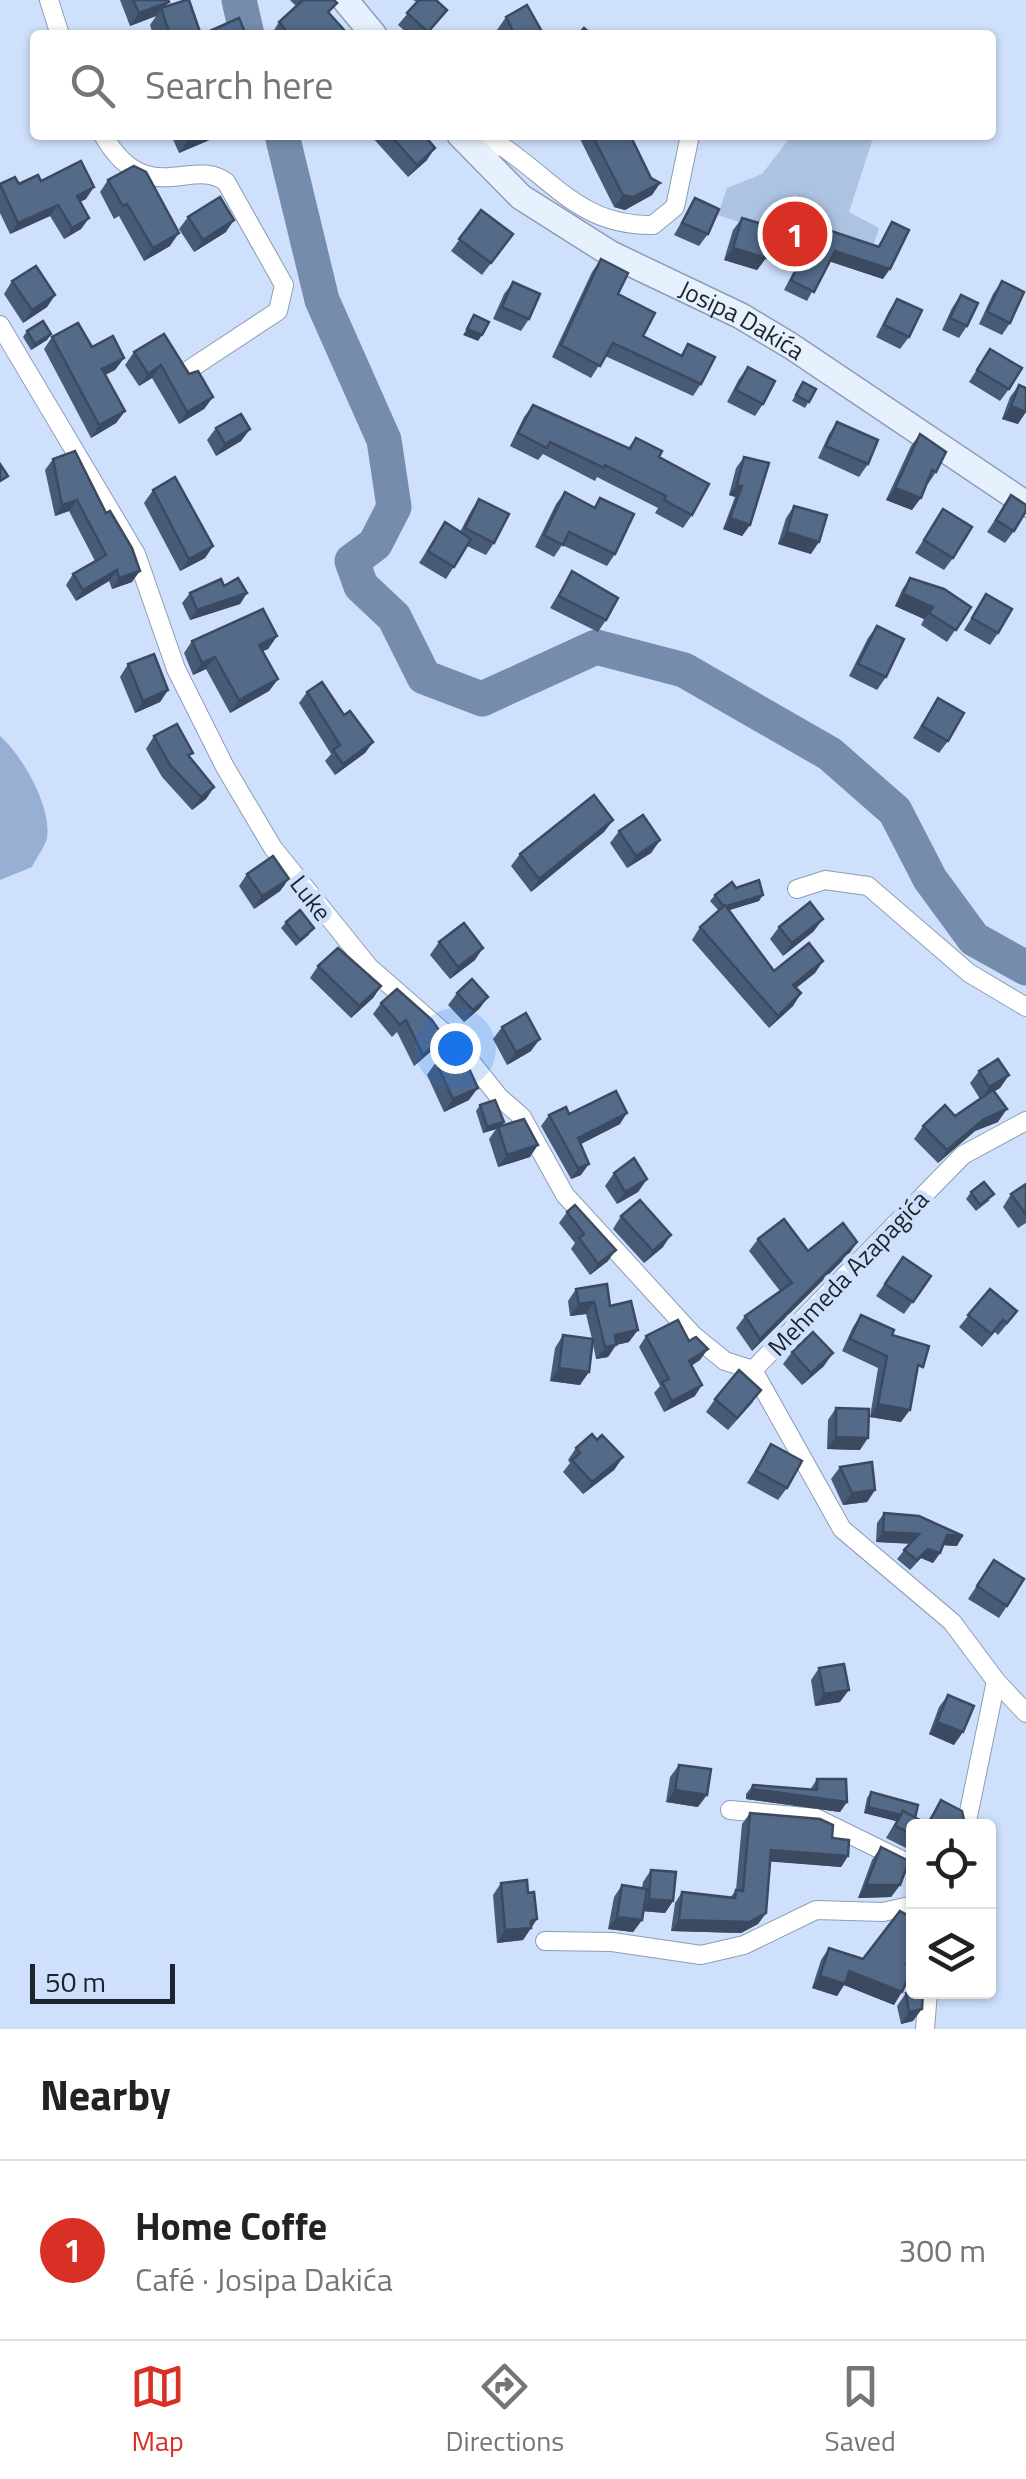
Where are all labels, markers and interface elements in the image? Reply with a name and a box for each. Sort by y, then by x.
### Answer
search box [30,30,996,140]
text: Search here [145,56,333,114]
icon: search [65,58,120,113]
pin: 1 [762,196,828,272]
street label: Josipa Dakića [673,270,813,369]
street label: Luke [281,867,341,929]
your location [430,1023,481,1074]
street label: Mehmeda Azapagića [759,1181,938,1365]
map controls [906,1819,996,1999]
button: locate [906,1819,996,1909]
button: layers [906,1909,996,1999]
scale bar [30,1959,175,2004]
text: 50 m [45,1960,106,2003]
text: Nearby [40,2062,171,2126]
text: Home Coffe [135,2197,327,2255]
text: 1 [64,2226,81,2274]
text: 300 m [898,2226,986,2274]
text: Café · Josipa Dakića [135,2255,393,2303]
tab: Map [130,2359,185,2462]
tab: Directions [445,2359,564,2462]
tab: Saved [825,2359,896,2462]

